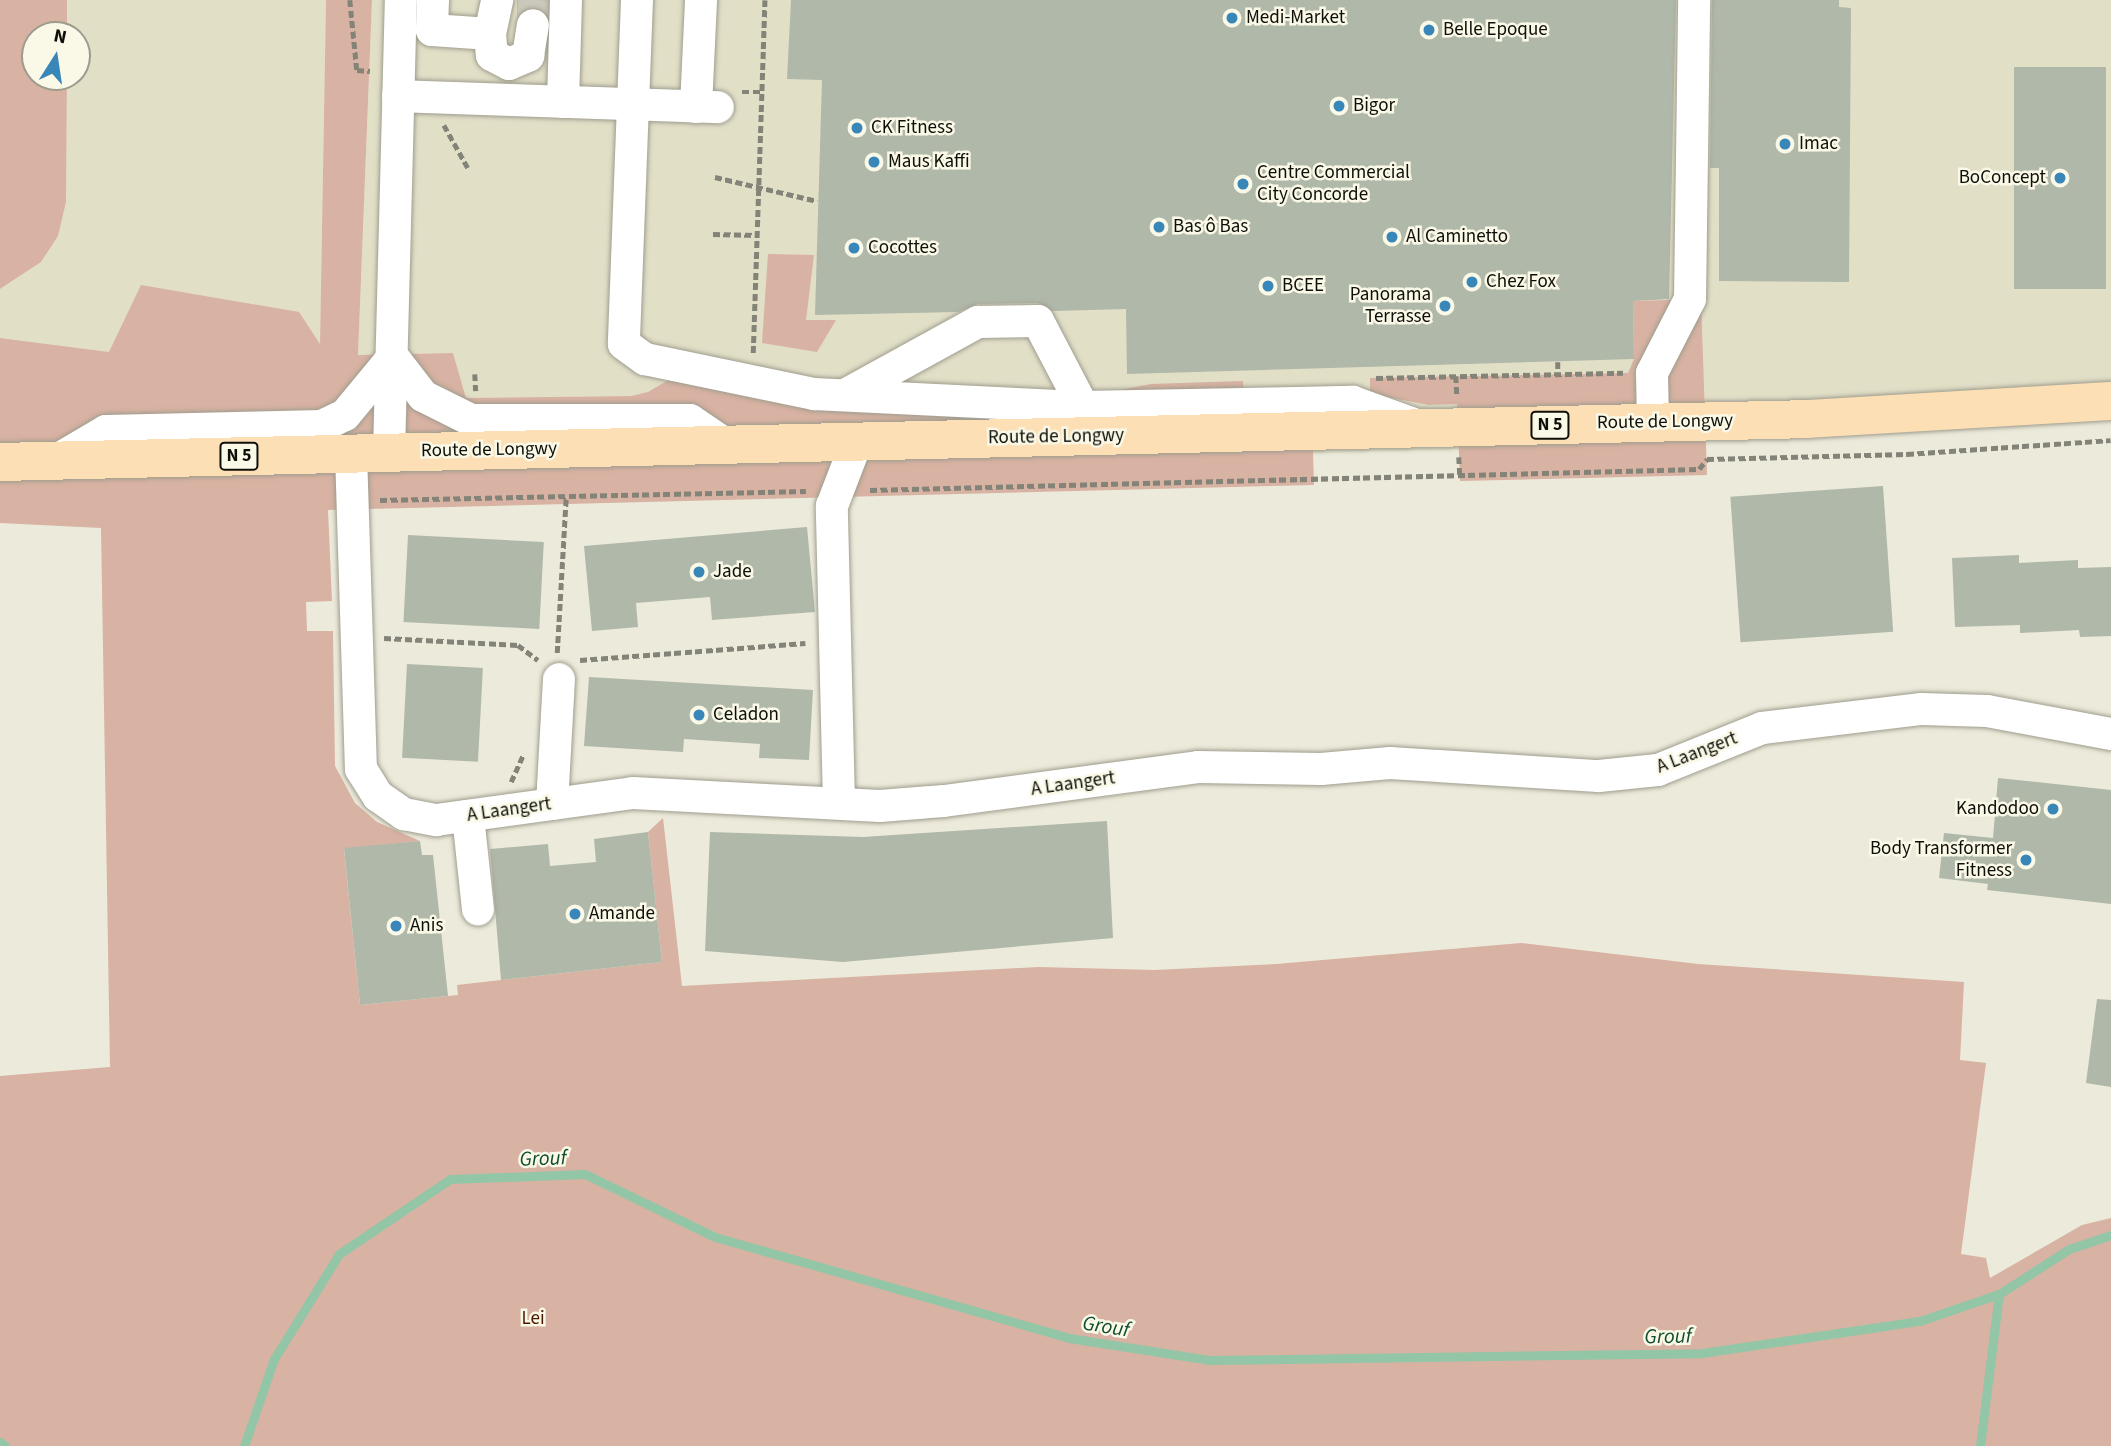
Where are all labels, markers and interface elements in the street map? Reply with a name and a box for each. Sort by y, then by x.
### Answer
place label: Medi-Market [1246,7,1345,29]
marker: Medi-Market [1224,10,1240,26]
place label: Belle Epoque [1443,19,1548,41]
north arrow [21,21,91,91]
text: N [51,22,69,51]
marker: Belle Epoque [1421,22,1437,38]
place label: Bigor [1353,95,1395,117]
marker: Bigor [1331,98,1347,114]
place label: CK Fitness [871,117,953,139]
marker: CK Fitness [849,120,865,136]
place label: Imac [1799,133,1838,155]
marker: Imac [1777,136,1793,152]
place label: Maus Kaffi [888,151,970,173]
marker: Maus Kaffi [866,154,882,170]
place label: Centre Commercial City Concorde [1257,162,1410,206]
place label: BoConcept [1959,167,2046,189]
marker: BoConcept [2052,170,2068,186]
marker: Centre Commercial City Concorde [1235,176,1251,192]
place label: Bas ô Bas [1173,216,1248,238]
marker: Bas ô Bas [1151,219,1167,235]
place label: Al Caminetto [1406,226,1508,248]
marker: Al Caminetto [1384,229,1400,245]
place label: Cocottes [868,237,937,259]
marker: Cocottes [846,240,862,256]
place label: Chez Fox [1486,271,1556,293]
marker: Chez Fox [1464,274,1480,290]
place label: BCEE [1282,275,1324,297]
marker: BCEE [1260,278,1276,294]
place label: Panorama Terrasse [1350,284,1431,328]
marker: Panorama Terrasse [1437,298,1453,314]
street label: Route de Longwy [1597,409,1733,435]
road number: N 5 [1529,410,1571,440]
street label: Route de Longwy [988,424,1124,450]
street label: Route de Longwy [421,437,557,463]
road number: N 5 [218,442,260,470]
place label: Jade [713,561,752,583]
marker: Jade [691,564,707,580]
place label: Celadon [713,704,779,726]
marker: Celadon [691,707,707,723]
street label: A Laangert [1653,727,1741,779]
street label: A Laangert [1029,767,1117,801]
street label: A Laangert [465,793,553,827]
place label: Kandodoo [1956,798,2039,820]
marker: Kandodoo [2045,801,2061,817]
place label: Body Transformer Fitness [1870,838,2012,882]
marker: Body Transformer Fitness [2018,852,2034,868]
place label: Amande [589,903,655,925]
marker: Amande [567,906,583,922]
place label: Anis [410,915,443,937]
marker: Anis [388,918,404,934]
water label: Grouf [519,1145,567,1171]
park label: Lei [521,1308,545,1330]
water label: Grouf [1081,1310,1131,1342]
water label: Grouf [1644,1323,1692,1349]

